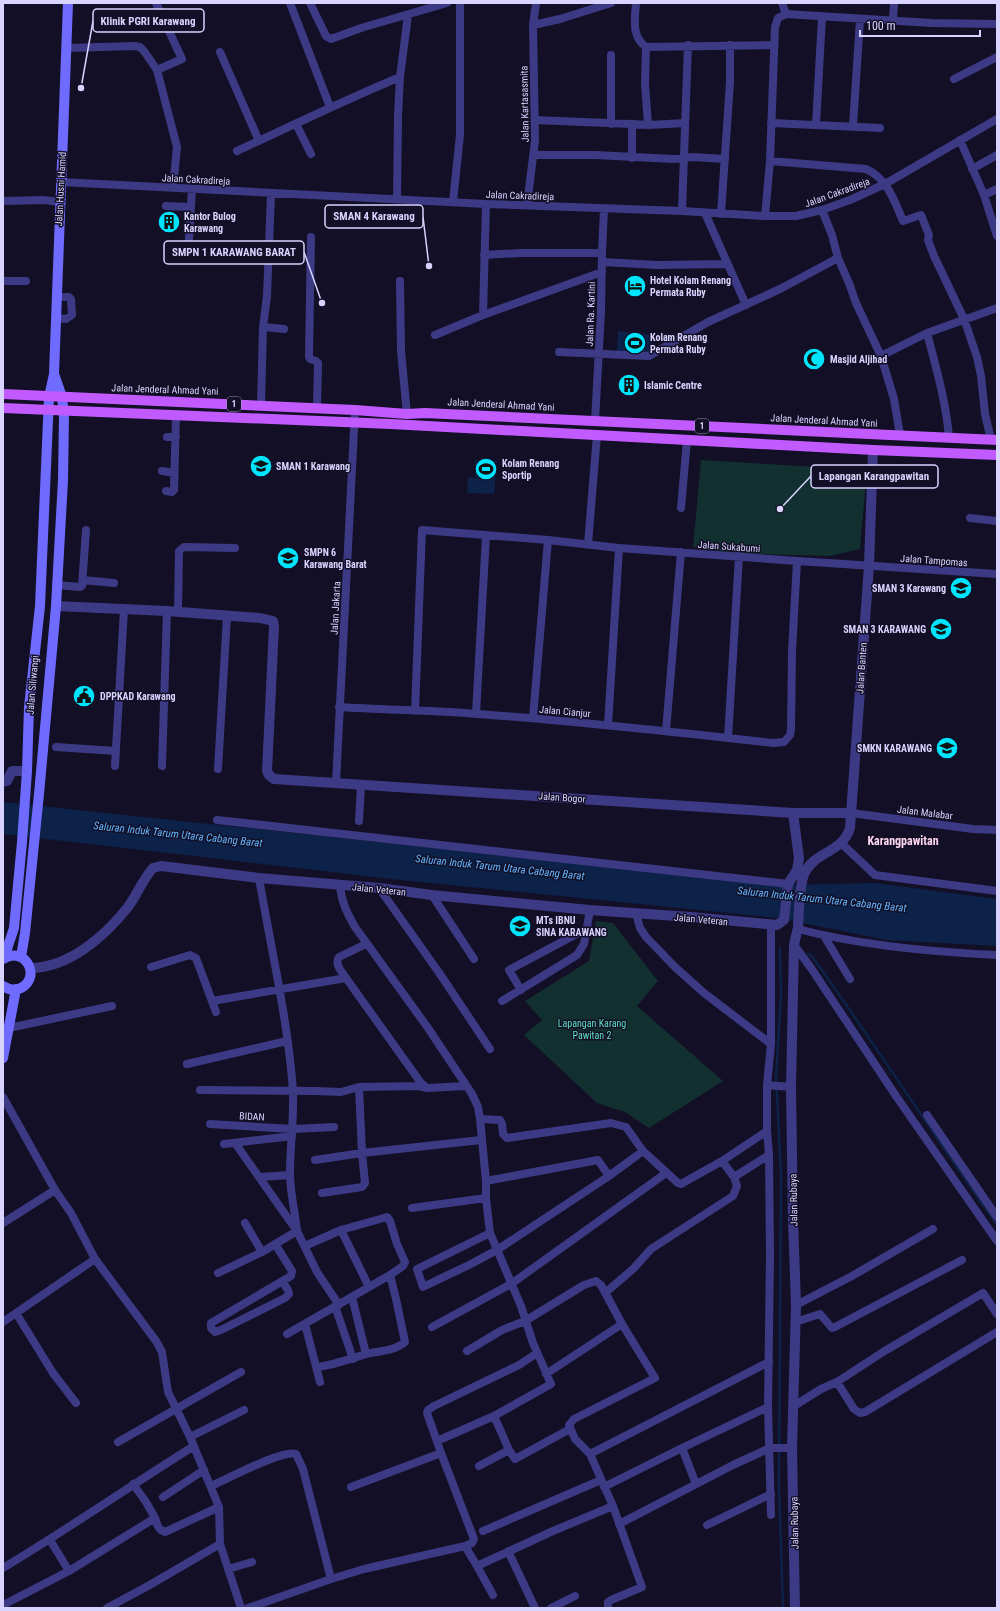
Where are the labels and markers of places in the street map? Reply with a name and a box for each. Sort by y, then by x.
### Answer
callout: Klinik PGRI Karawang [93,9,204,32]
callout: SMAN 4 Karawang [325,205,423,228]
building icon: Kantor Bulog Karawang [156,209,182,235]
place label: Kantor Bulog Karawang [184,211,236,234]
callout: SMPN 1 KARAWANG BARAT [164,241,304,264]
hotel icon: Hotel Kolam Renang Permata Ruby [622,273,648,299]
place label: Hotel Kolam Renang Permata Ruby [650,275,731,298]
sports icon: Kolam Renang Permata Ruby [622,330,648,356]
place label: Kolam Renang Permata Ruby [650,332,707,355]
mosque icon: Masjid Aljihad [801,346,827,372]
place label: Masjid Aljihad [830,354,887,365]
building icon: Islamic Centre [616,372,642,398]
place label: Islamic Centre [644,380,702,391]
school or university icon: SMAN 1 Karawang [248,453,274,479]
sports icon: Kolam Renang Sportip [473,456,499,482]
place label: Kolam Renang Sportip [502,458,559,481]
place label: SMAN 1 Karawang [276,461,350,472]
callout: Lapangan Karangpawitan [811,465,938,488]
school or university icon: SMPN 6 Karawang Barat [275,545,301,571]
place label: SMPN 6 Karawang Barat [304,547,367,570]
school or university icon: SMAN 3 Karawang [948,575,974,601]
place label: SMAN 3 Karawang [872,583,946,594]
school or university icon: SMAN 3 KARAWANG [928,616,954,642]
place label: SMAN 3 KARAWANG [843,624,926,635]
public building icon: DPPKAD Karawang [71,683,97,709]
place label: DPPKAD Karawang [100,691,176,702]
school or university icon: SMKN KARAWANG [934,735,960,761]
place label: SMKN KARAWANG [857,743,932,754]
school or university icon: MTs IBNU SINA KARAWANG [507,913,533,939]
place label: MTs IBNU SINA KARAWANG [536,915,607,938]

